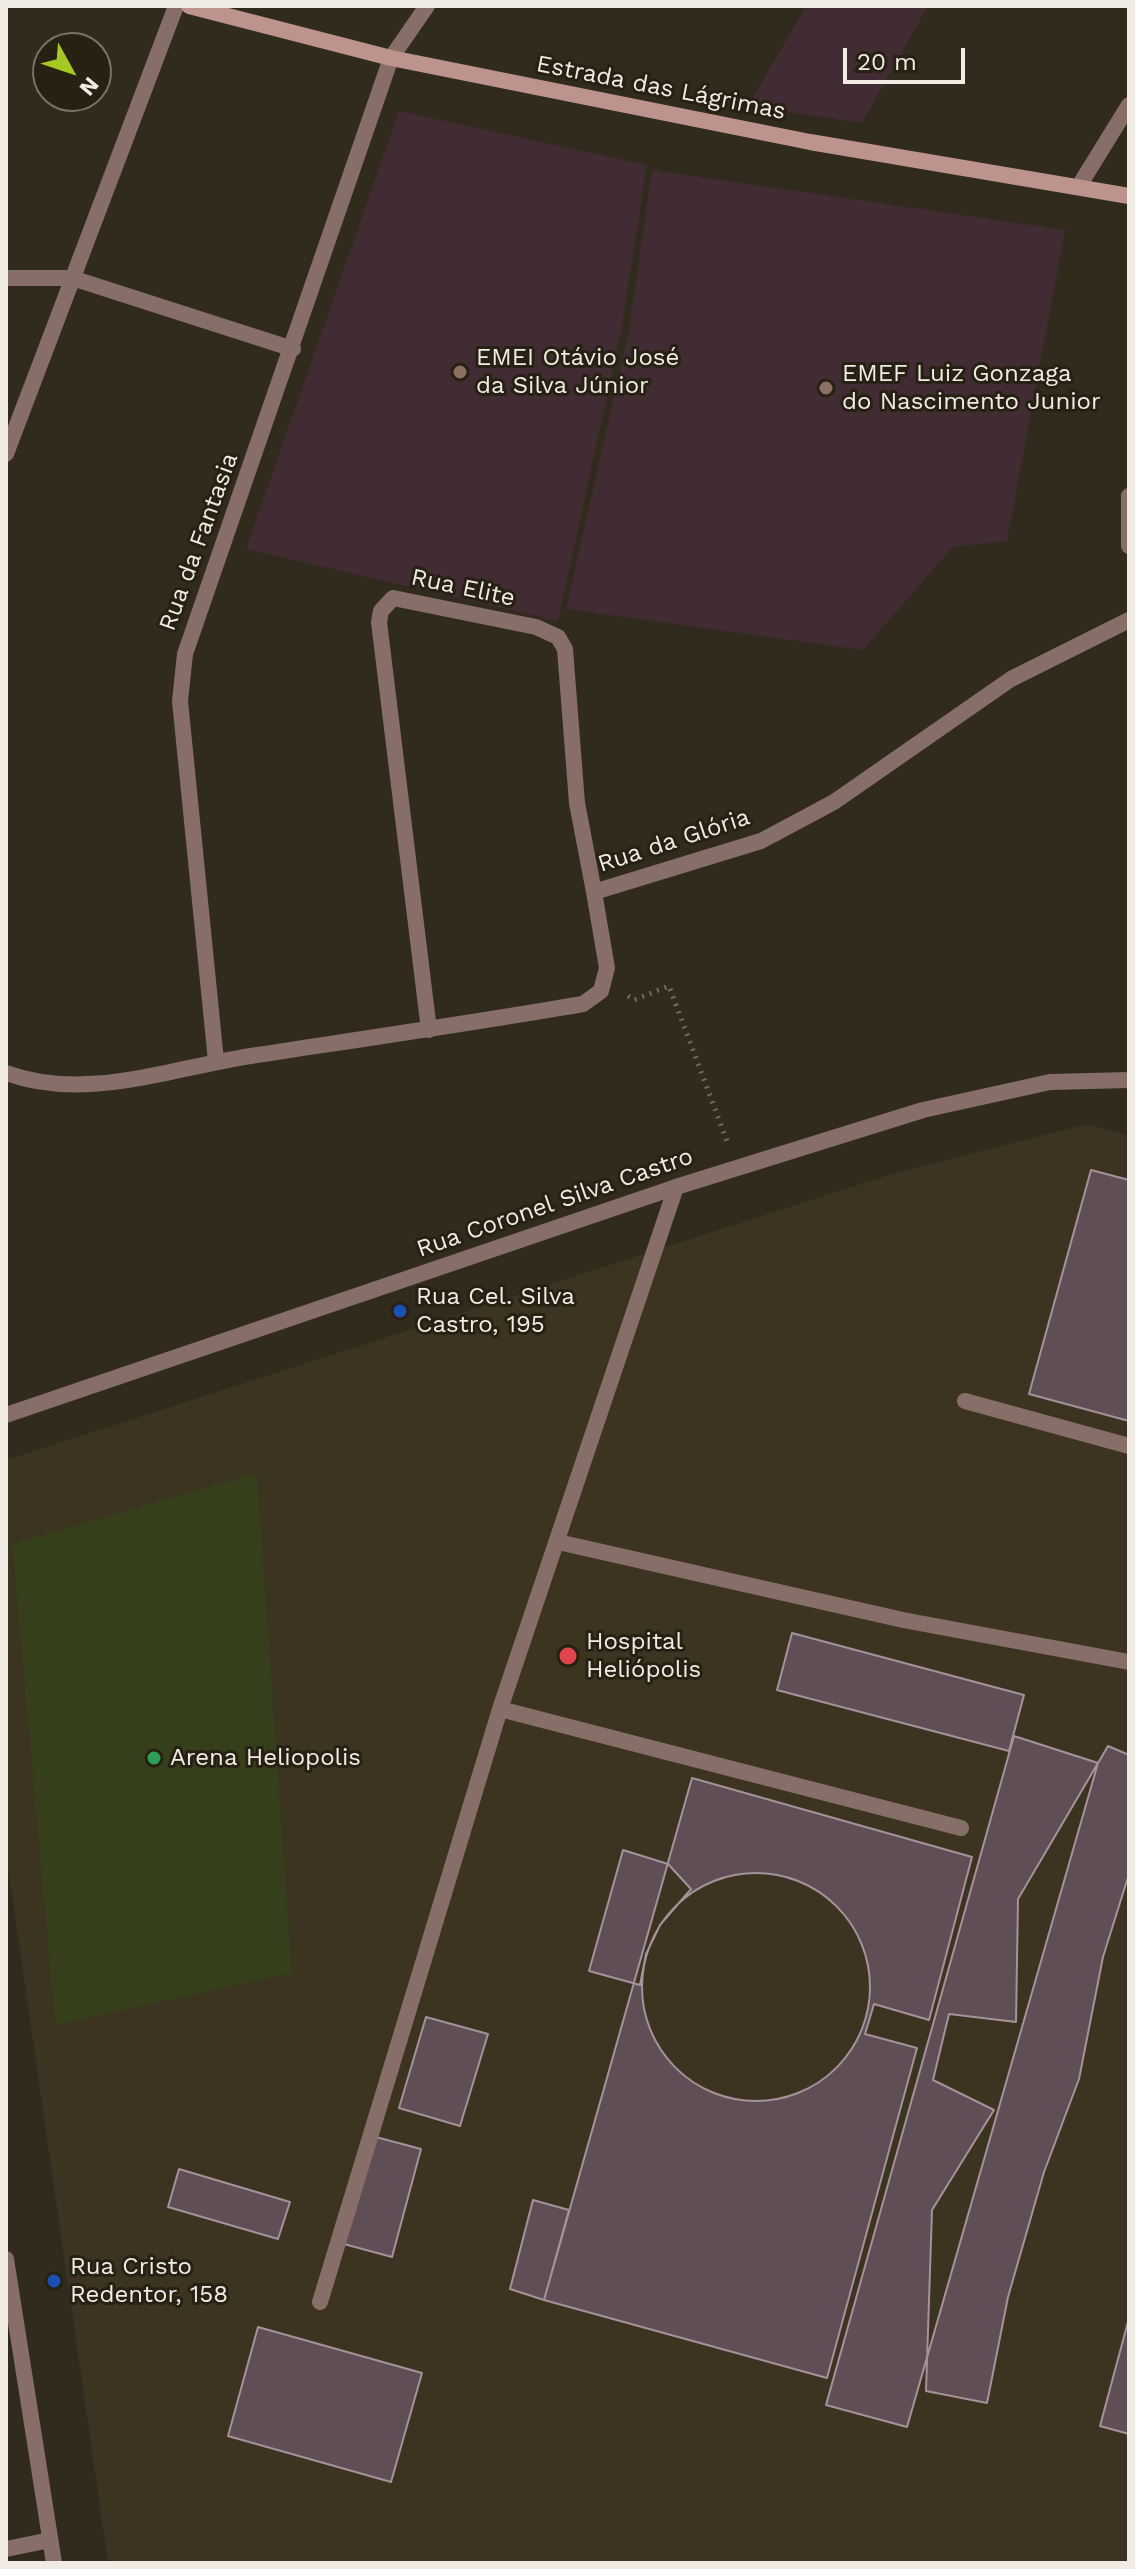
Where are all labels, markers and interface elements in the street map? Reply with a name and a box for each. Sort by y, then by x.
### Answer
north arrow [32,32,112,112]
scale bar [847,32,969,82]
text: 20 m [857,48,917,76]
street label: Estrada das Lágrimas [534,50,788,126]
text: N [74,72,104,101]
place label: EMEI Otávio José da Silva Júnior [476,344,679,400]
place label: EMEF Luiz Gonzaga do Nascimento Junior [842,360,1101,416]
marker: EMEI Otávio José da Silva Júnior [451,363,469,381]
marker: EMEF Luiz Gonzaga do Nascimento Junior [817,379,835,397]
street label: Rua da Fantasia [153,449,245,635]
street label: Rua Elite [409,563,517,613]
street label: Rua da Glória [594,803,754,879]
street label: Rua Coronel Silva Castro [413,1142,697,1264]
place label: Rua Cel. Silva Castro, 195 [416,1283,575,1339]
marker: Rua Cel. Silva Castro, 195 [391,1302,409,1320]
place label: Hospital Heliópolis [586,1628,701,1684]
marker: Hospital Heliópolis [557,1645,579,1667]
place label: Arena Heliopolis [170,1744,361,1772]
marker: Arena Heliopolis [145,1749,163,1767]
place label: Rua Cristo Redentor, 158 [70,2253,228,2309]
marker: Rua Cristo Redentor, 158 [45,2272,63,2290]

